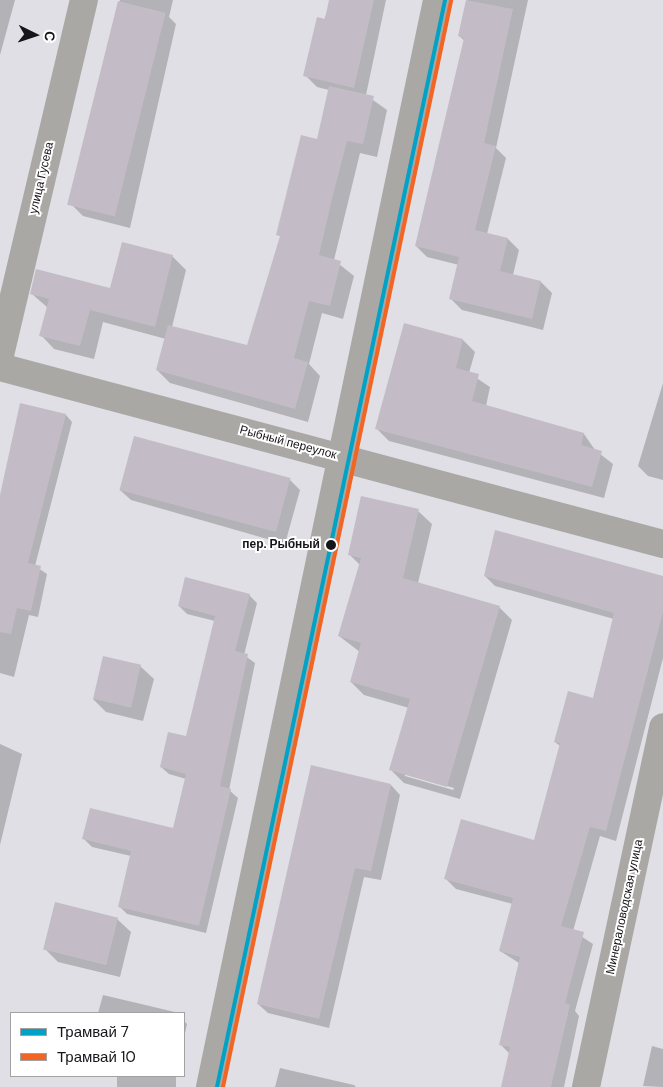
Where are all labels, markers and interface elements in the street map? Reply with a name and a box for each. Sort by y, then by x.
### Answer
north arrow [10,10,60,60]
text: С [41,30,59,42]
street label: улица Гусева [27,141,57,215]
street label: Рыбный переулок [238,423,338,463]
place label: пер. Рыбный [242,538,320,552]
marker: пер. Рыбный [324,538,338,552]
street label: Минераловодская улица [604,838,646,976]
legend [10,1012,185,1077]
text: Трамвай 7 [57,1022,129,1042]
text: Трамвай 10 [57,1047,136,1067]

